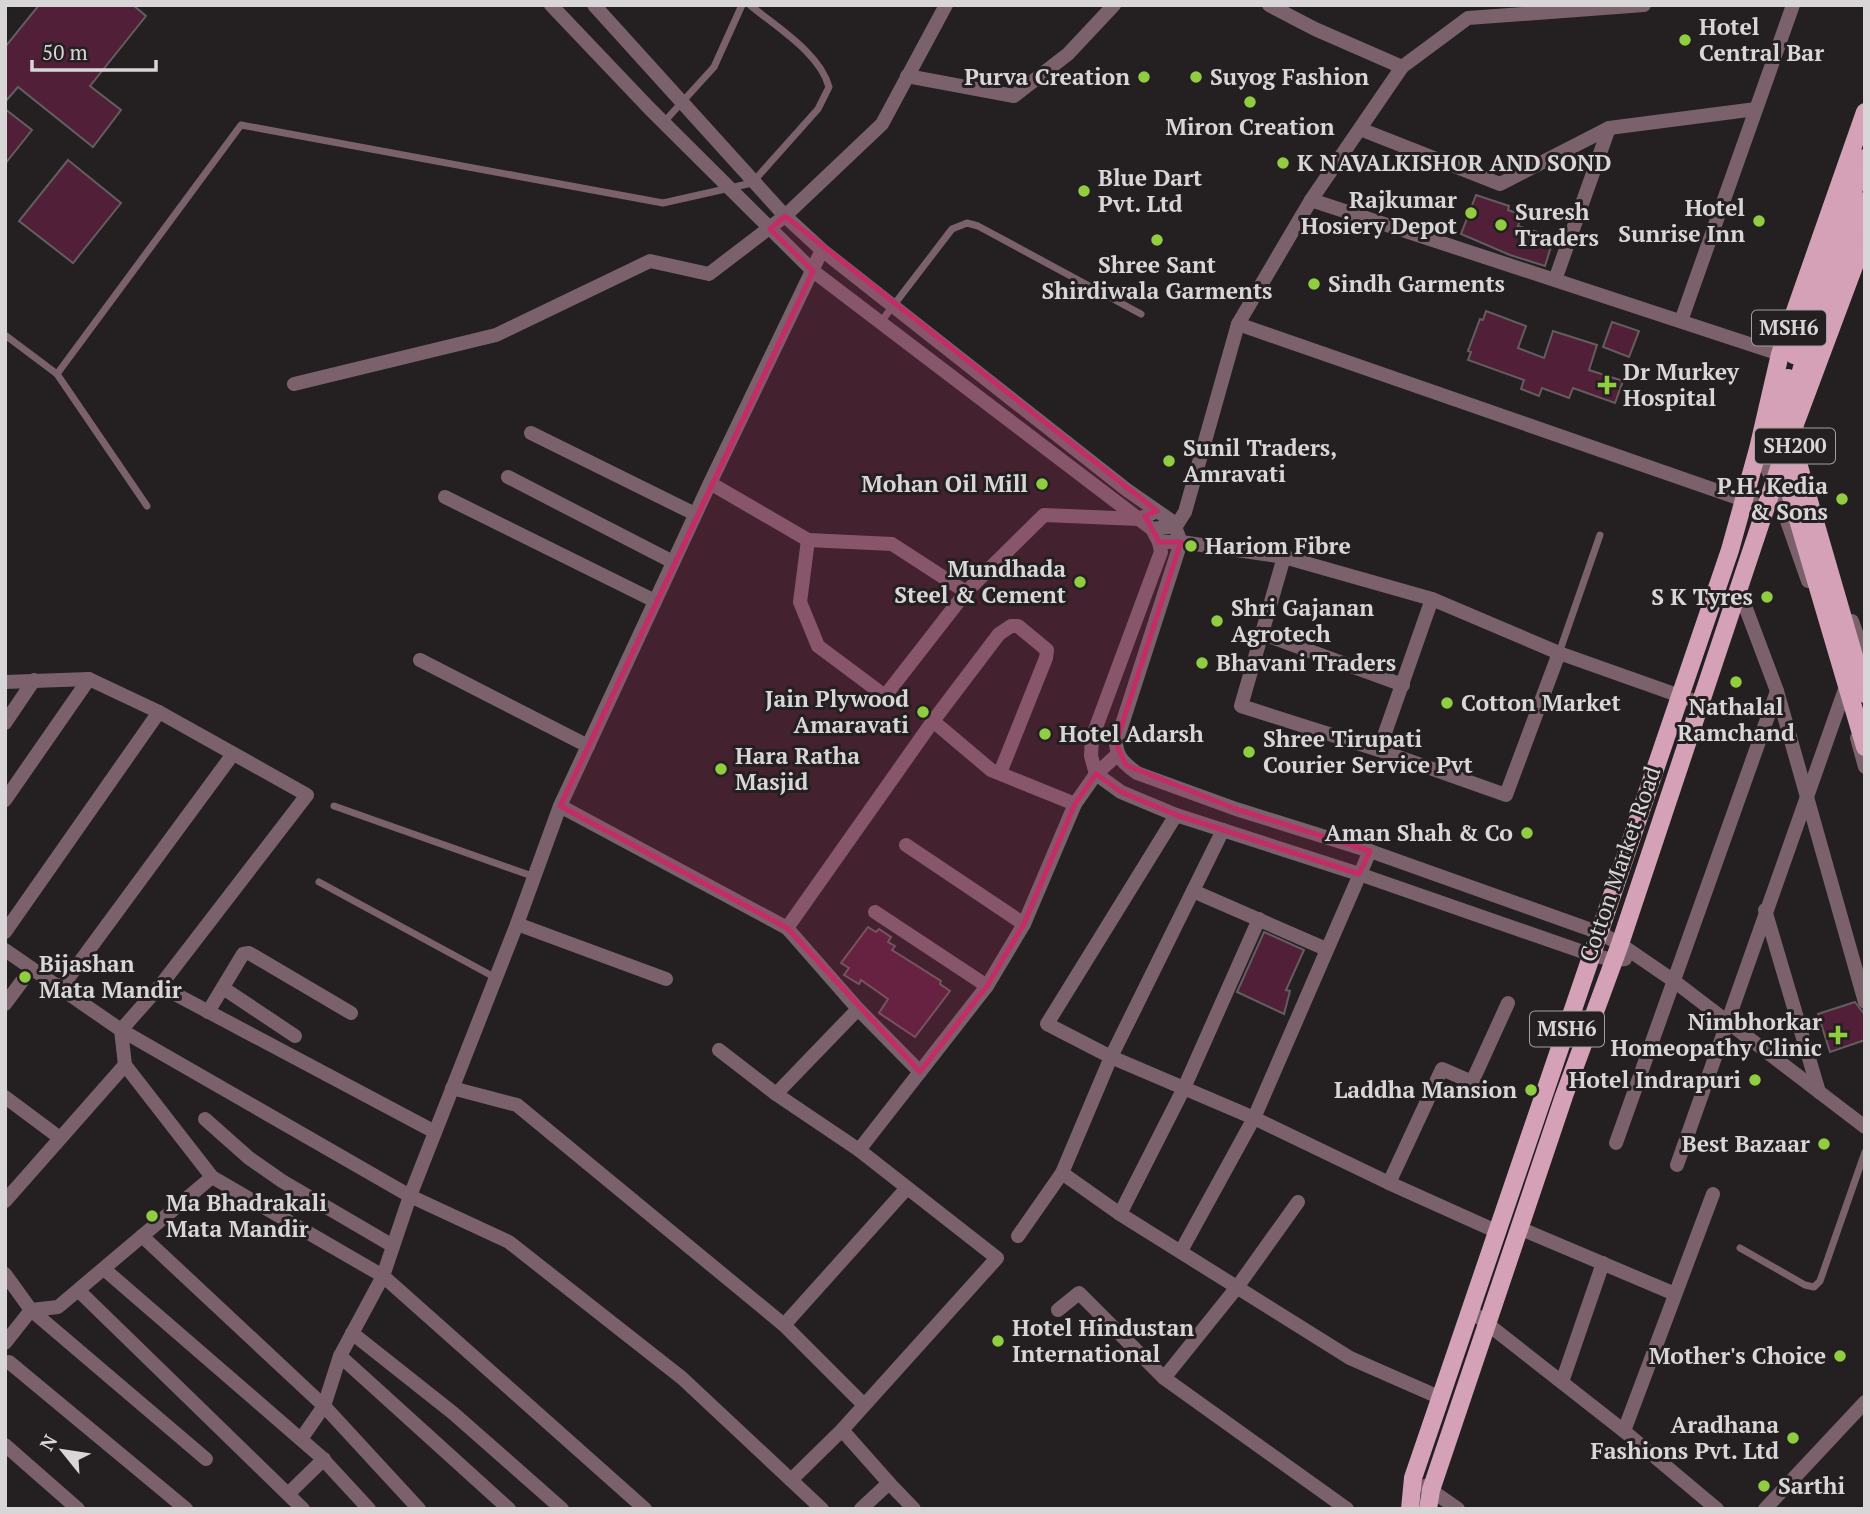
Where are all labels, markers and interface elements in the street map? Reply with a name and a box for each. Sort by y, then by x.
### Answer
place label: Hotel Central Bar [1699,11,1824,68]
scale bar [32,28,156,72]
marker: Hotel Central Bar [1677,32,1693,48]
text: 50 m [42,38,88,66]
place label: Purva Creation [964,61,1130,92]
place label: Suyog Fashion [1210,61,1369,92]
marker: Purva Creation [1136,69,1152,85]
marker: Suyog Fashion [1188,69,1204,85]
marker: Miron Creation [1242,94,1258,110]
place label: Miron Creation [1166,111,1335,142]
place label: K NAVALKISHOR AND SOND [1297,147,1612,178]
marker: K NAVALKISHOR AND SOND [1275,155,1291,171]
place label: Blue Dart Pvt. Ltd [1098,162,1202,219]
marker: Blue Dart Pvt. Ltd [1076,183,1092,199]
place label: Rajkumar Hosiery Depot [1301,184,1457,241]
place label: Hotel Sunrise Inn [1618,192,1745,249]
place label: Suresh Traders [1515,196,1599,253]
marker: Rajkumar Hosiery Depot [1463,205,1479,221]
marker: Hotel Sunrise Inn [1751,213,1767,229]
marker: Suresh Traders [1493,217,1509,233]
marker: Shree Sant Shirdiwala Garments [1149,232,1165,248]
place label: Shree Sant Shirdiwala Garments [1041,249,1273,306]
place label: Sindh Garments [1328,268,1505,299]
marker: Sindh Garments [1306,276,1322,292]
road number: MSH6 [1752,310,1826,346]
place label: Dr Murkey Hospital [1623,356,1740,413]
marker: Dr Murkey Hospital [1597,375,1617,395]
road number: SH200 [1755,428,1835,464]
place label: Sunil Traders, Amravati [1183,432,1337,489]
marker: Sunil Traders, Amravati [1161,453,1177,469]
place label: Mohan Oil Mill [861,468,1028,499]
place label: P.H. Kedia & Sons [1717,470,1828,527]
marker: Mohan Oil Mill [1034,476,1050,492]
marker: P.H. Kedia & Sons [1834,491,1850,507]
place label: Hariom Fibre [1205,530,1351,561]
marker: Hariom Fibre [1183,538,1199,554]
place label: Mundhada Steel & Cement [894,553,1066,610]
marker: Mundhada Steel & Cement [1072,574,1088,590]
place label: S K Tyres [1651,581,1753,612]
marker: S K Tyres [1759,589,1775,605]
place label: Shri Gajanan Agrotech [1231,592,1374,649]
marker: Shri Gajanan Agrotech [1209,613,1225,629]
place label: Bhavani Traders [1216,647,1396,678]
marker: Bhavani Traders [1194,655,1210,671]
marker: Nathalal Ramchand [1728,674,1744,690]
place label: Jain Plywood Amaravati [765,683,909,740]
place label: Cotton Market [1461,687,1621,718]
place label: Nathalal Ramchand [1677,691,1795,748]
marker: Cotton Market [1439,695,1455,711]
marker: Jain Plywood Amaravati [915,704,931,720]
place label: Hotel Adarsh [1059,718,1204,749]
place label: Shree Tirupati Courier Service Pvt [1263,723,1473,780]
marker: Hotel Adarsh [1037,726,1053,742]
place label: Hara Ratha Masjid [735,740,860,797]
marker: Shree Tirupati Courier Service Pvt [1241,744,1257,760]
marker: Hara Ratha Masjid [713,761,729,777]
street label: Cotton Market Road [1572,762,1668,966]
place label: Aman Shah & Co [1325,817,1513,848]
marker: Aman Shah & Co [1519,825,1535,841]
place label: Bijashan Mata Mandir [39,948,182,1005]
marker: Bijashan Mata Mandir [17,969,33,985]
place label: Nimbhorkar Homeopathy Clinic [1610,1006,1822,1063]
road number: MSH6 [1530,1012,1604,1046]
marker: Nimbhorkar Homeopathy Clinic [1828,1025,1848,1045]
place label: Hotel Indrapuri [1569,1064,1741,1095]
marker: Hotel Indrapuri [1747,1072,1763,1088]
place label: Laddha Mansion [1334,1074,1517,1105]
marker: Laddha Mansion [1523,1082,1539,1098]
place label: Best Bazaar [1682,1128,1810,1159]
marker: Best Bazaar [1816,1136,1832,1152]
place label: Ma Bhadrakali Mata Mandir [166,1187,327,1244]
marker: Ma Bhadrakali Mata Mandir [144,1208,160,1224]
place label: Hotel Hindustan International [1012,1312,1194,1369]
marker: Hotel Hindustan International [990,1333,1006,1349]
place label: Mother's Choice [1649,1340,1826,1371]
marker: Mother's Choice [1832,1348,1848,1364]
place label: Aradhana Fashions Pvt. Ltd [1591,1409,1779,1466]
north arrow [28,1416,98,1486]
text: N [33,1429,63,1455]
marker: Aradhana Fashions Pvt. Ltd [1785,1430,1801,1446]
place label: Sarthi [1778,1470,1845,1501]
marker: Sarthi [1756,1478,1772,1494]

